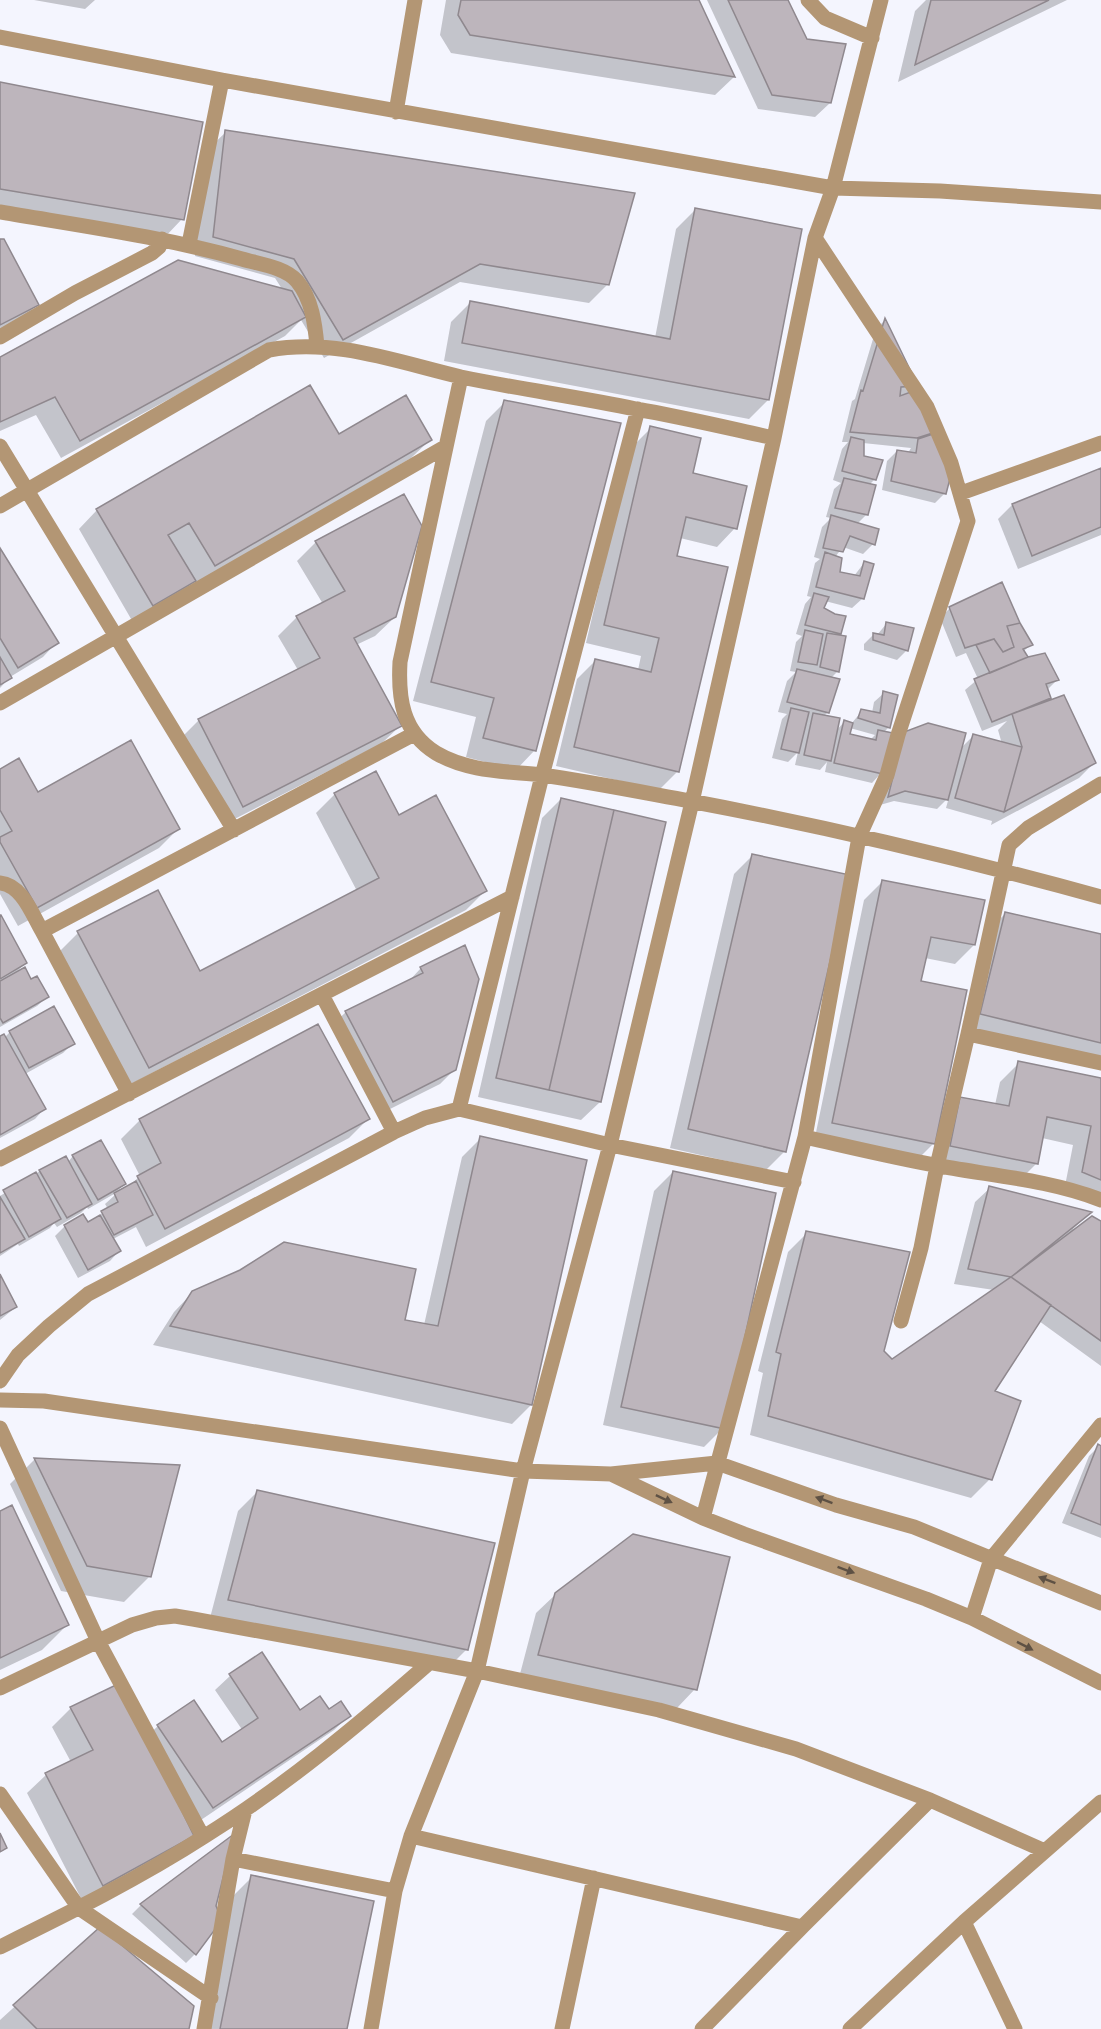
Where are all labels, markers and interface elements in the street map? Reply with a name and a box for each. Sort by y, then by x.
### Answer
one-way arrow [656,1495,673,1504]
one-way arrow [815,1495,833,1505]
one-way arrow [837,1565,855,1575]
one-way arrow [1038,1575,1056,1584]
one-way arrow [1017,1641,1034,1651]

